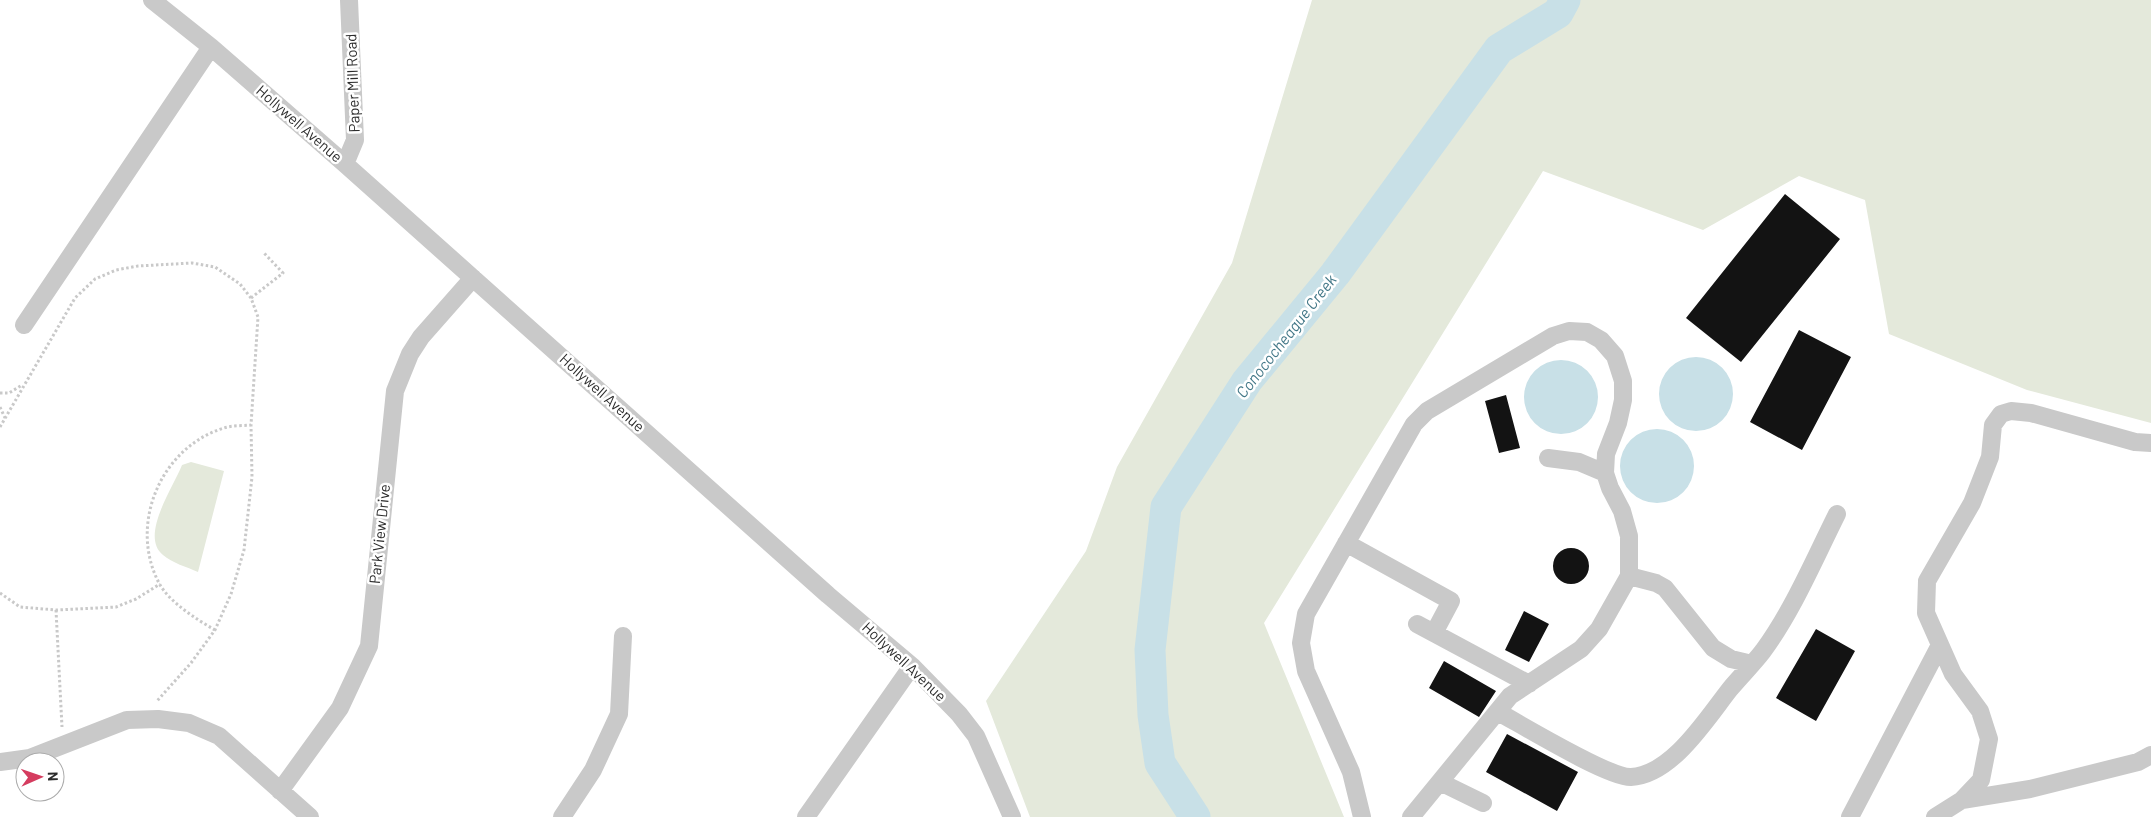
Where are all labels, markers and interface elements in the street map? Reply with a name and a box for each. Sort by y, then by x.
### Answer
street label: Paper Mill Road [341,33,363,133]
street label: Hollywell Avenue [253,81,346,165]
water label: Conococheague Creek [1231,270,1340,401]
street label: Hollywell Avenue [557,349,649,435]
street label: Park View Drive [365,483,393,585]
street label: Hollywell Avenue [859,618,950,705]
north arrow [15,752,65,802]
text: N [45,772,62,781]

